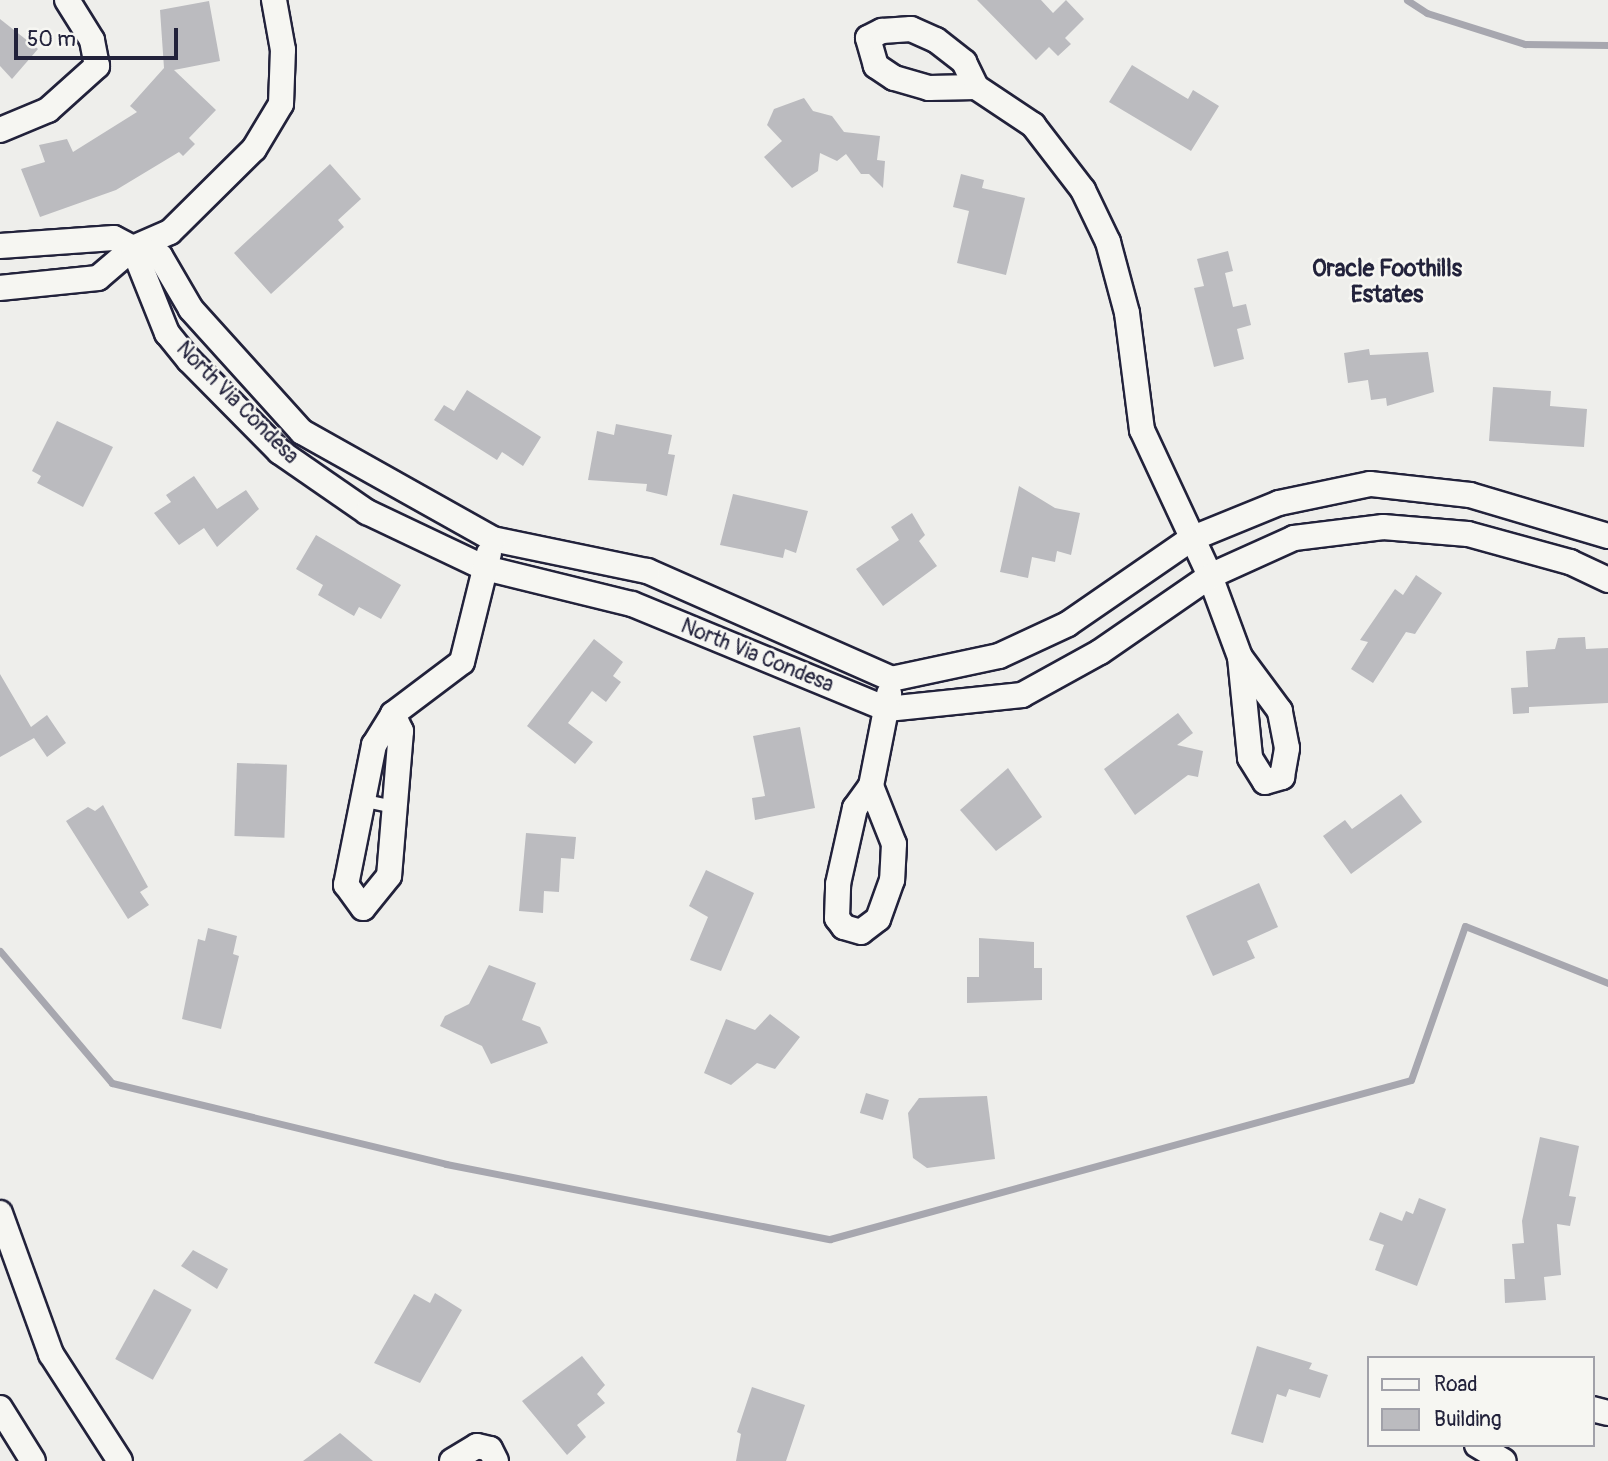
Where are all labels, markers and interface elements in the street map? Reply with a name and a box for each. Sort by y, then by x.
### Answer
scale bar [18,14,182,58]
text: 50 m [27,26,76,53]
district label: Oracle Foothills Estates [1312,255,1462,309]
street label: North Via Condesa [171,337,303,469]
street label: North Via Condesa [677,614,837,698]
legend [1366,1356,1594,1447]
text: Road [1434,1371,1478,1398]
text: Building [1434,1406,1501,1433]

